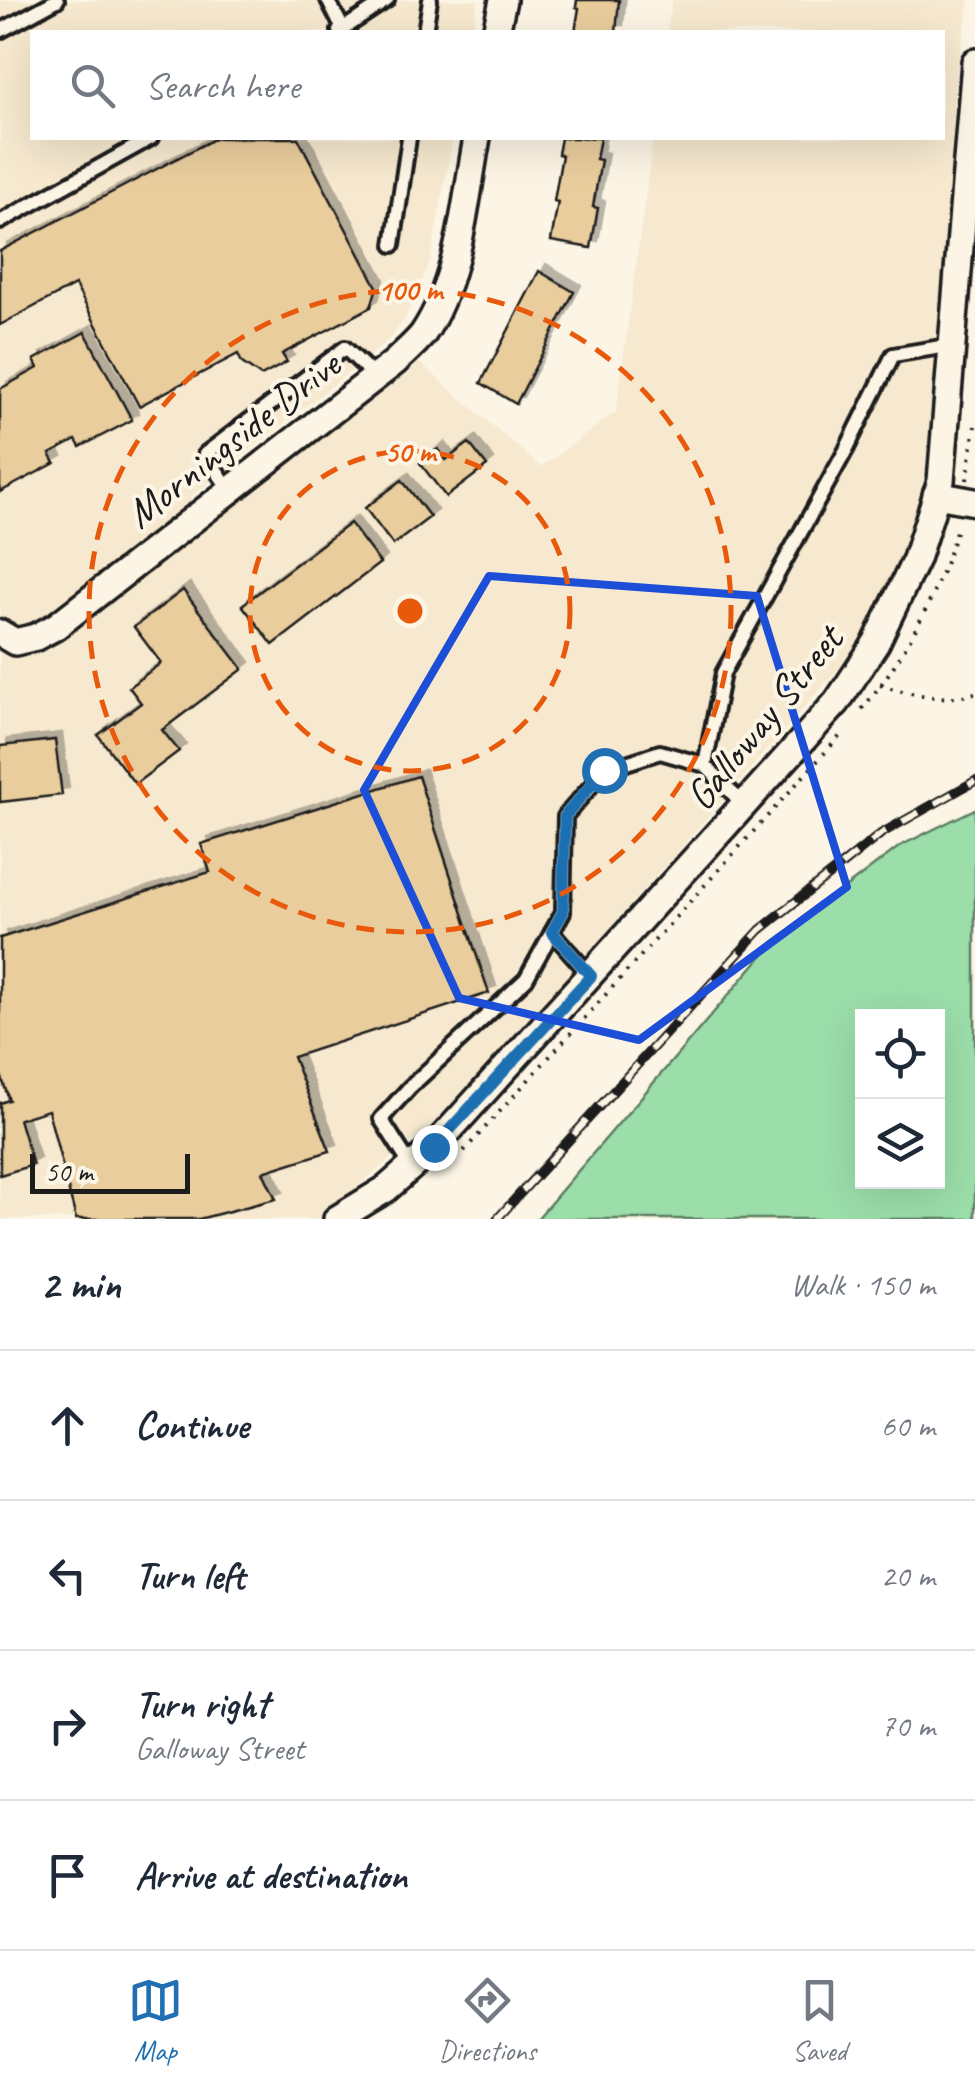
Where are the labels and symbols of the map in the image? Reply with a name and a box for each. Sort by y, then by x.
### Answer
text: 100 m [378,271,445,309]
street label: Morningside Drive [115,337,353,540]
text: 50 m [385,433,438,471]
centre of rings [392,593,428,629]
street label: Galloway Street [674,612,857,821]
route start [582,748,628,794]
route end [412,1125,458,1171]
scale bar [30,1149,190,1194]

